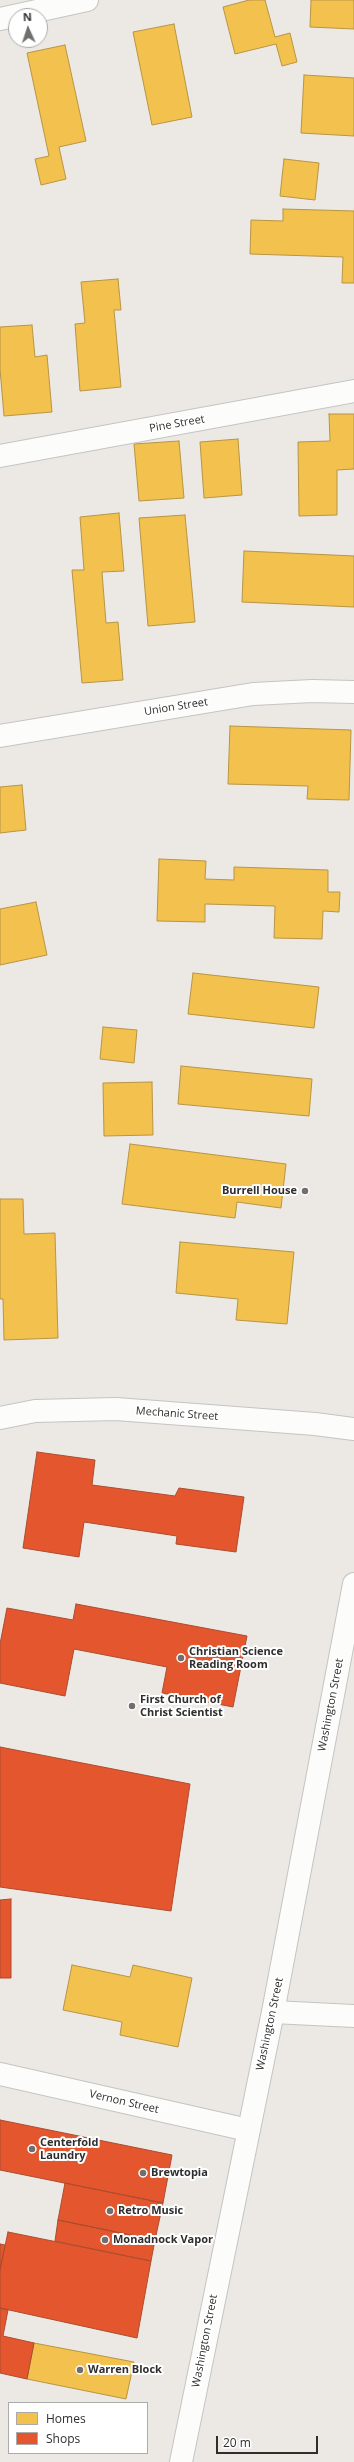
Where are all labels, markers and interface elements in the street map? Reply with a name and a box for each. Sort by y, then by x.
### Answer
north arrow [8,8,48,48]
text: N [23,9,32,24]
street label: Pine Street [148,413,206,435]
street label: Union Street [143,695,209,719]
place label: Burrell House [222,1184,297,1198]
marker: Burrell House [300,1186,310,1196]
street label: Mechanic Street [135,1405,219,1423]
place label: Christian Science Reading Room [189,1645,283,1671]
marker: Christian Science Reading Room [176,1653,186,1663]
street label: Washington Street [315,1657,347,1753]
place label: First Church of Christ Scientist [140,1693,223,1719]
marker: First Church of Christ Scientist [127,1701,137,1711]
street label: Washington Street [254,1976,286,2072]
street label: Vernon Street [88,2088,160,2116]
place label: Centerfold Laundry [40,2136,98,2162]
marker: Centerfold Laundry [27,2144,37,2154]
place label: Brewtopia [151,2166,208,2180]
marker: Brewtopia [138,2168,148,2178]
place label: Retro Music [118,2204,183,2218]
marker: Retro Music [105,2206,115,2216]
place label: Monadnock Vapor [113,2233,213,2247]
marker: Monadnock Vapor [100,2235,110,2245]
street label: Washington Street [189,2293,221,2389]
place label: Warren Block [88,2363,162,2377]
marker: Warren Block [75,2365,85,2375]
legend [8,2402,148,2454]
text: Homes [46,2410,86,2427]
scale bar [218,2428,320,2454]
text: Shops [46,2430,80,2447]
text: 20 m [223,2434,251,2451]

